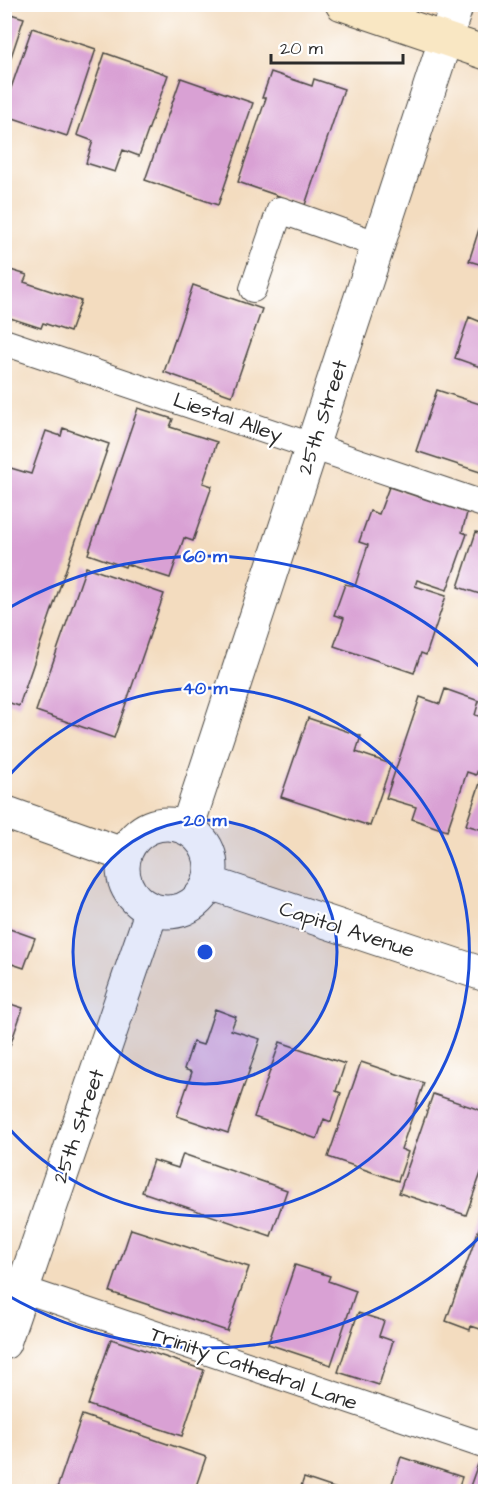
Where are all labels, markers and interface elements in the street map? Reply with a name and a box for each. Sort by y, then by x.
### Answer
scale bar [271,27,403,65]
text: 20 m [280,36,323,61]
street label: 25th Street [290,356,355,478]
street label: Liestal Alley [169,385,287,452]
text: 60 m [183,544,228,569]
text: 40 m [183,676,228,701]
text: 20 m [183,808,227,833]
street label: Capitol Avenue [275,894,418,966]
centre of rings [195,942,215,962]
street label: 25th Street [45,1065,112,1187]
street label: Trinity Cathedral Lane [146,1319,361,1419]

